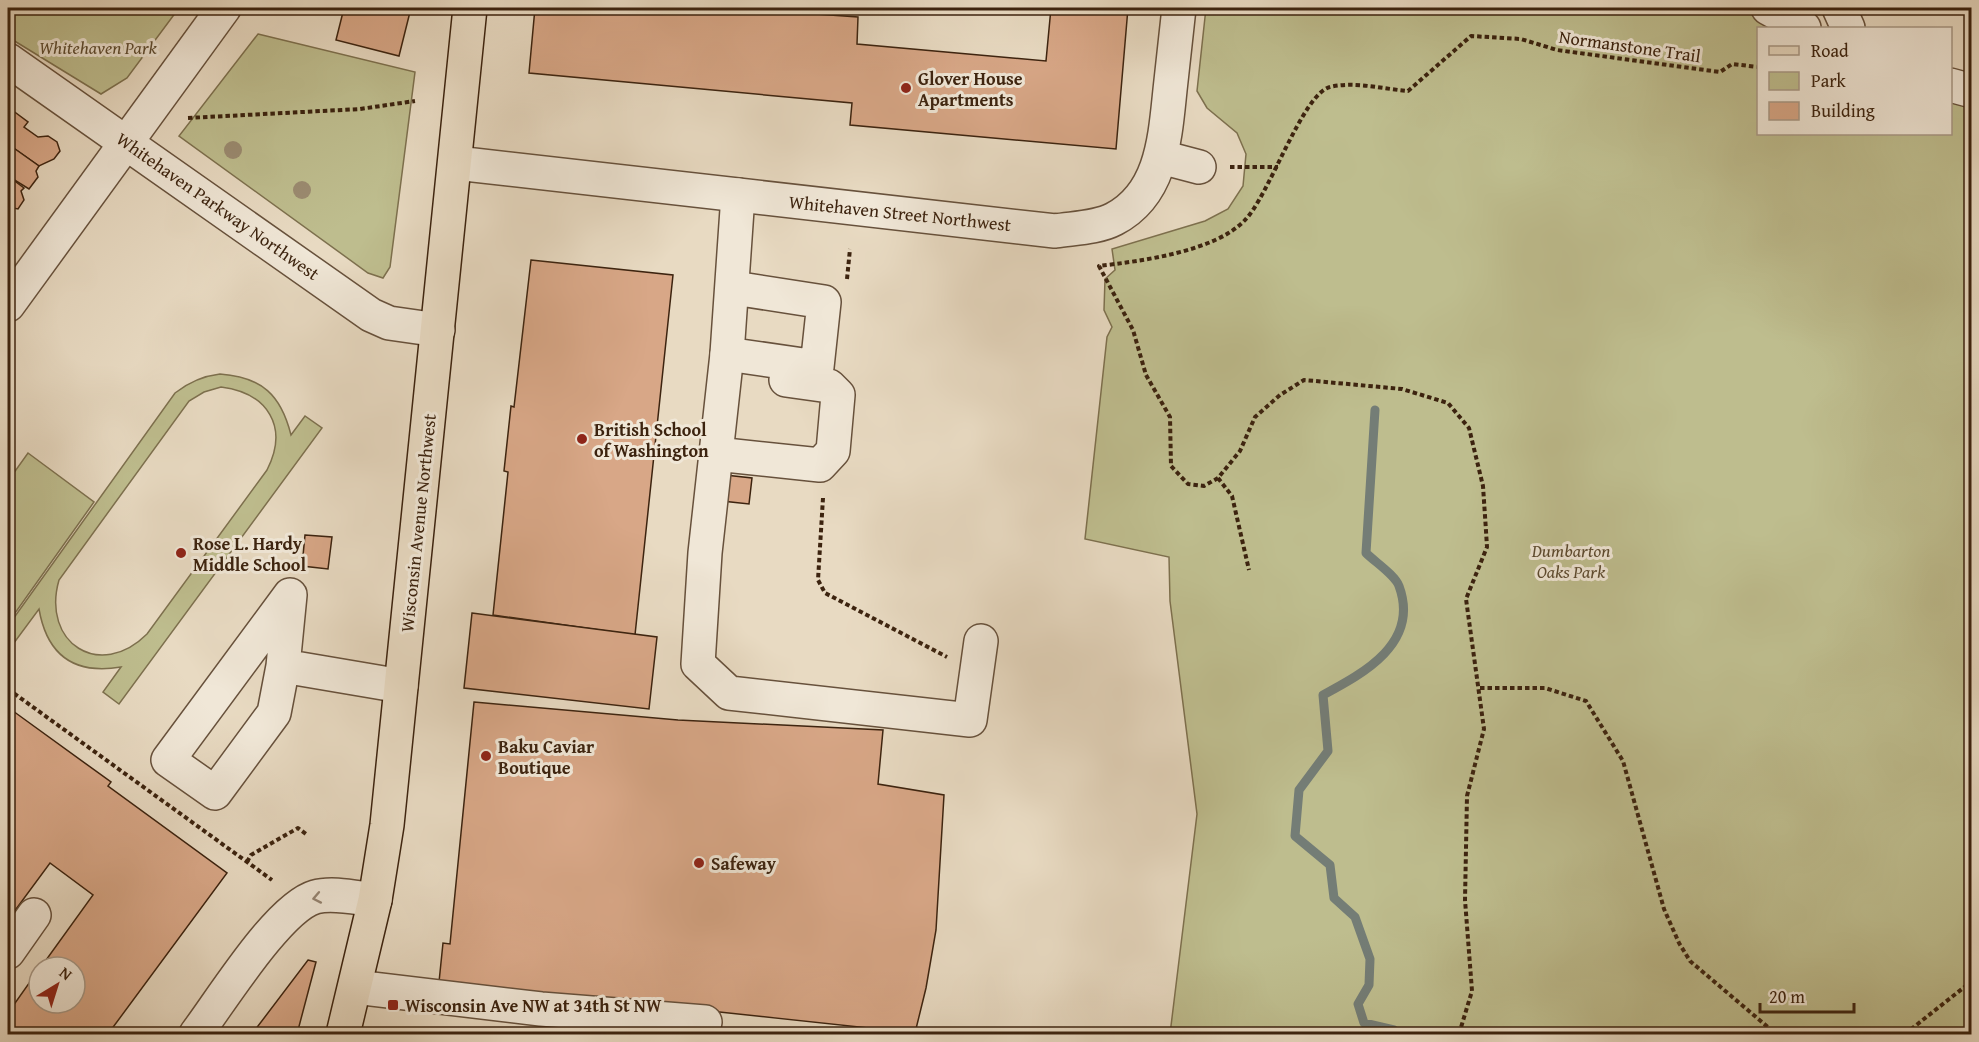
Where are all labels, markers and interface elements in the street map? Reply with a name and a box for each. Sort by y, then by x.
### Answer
street label: Normanstone Trail [1557,23,1703,69]
legend [1757,27,1952,135]
park label: Whitehaven Park [39,34,158,61]
text: Road [1811,37,1849,64]
place label: Glover House Apartments [918,65,1023,113]
text: Park [1811,67,1847,94]
marker: Glover House Apartments [899,81,913,95]
text: Building [1811,97,1875,124]
street label: Whitehaven Parkway Northwest [111,125,326,287]
street label: Whitehaven Street Northwest [788,188,1013,238]
street label: Wisconsin Avenue Northwest [393,412,443,634]
place label: British School of Washington [594,416,709,464]
marker: British School of Washington [575,432,589,446]
place label: Rose L. Hardy Middle School [193,530,306,578]
park label: Dumbarton Oaks Park [1531,537,1610,585]
marker: Rose L. Hardy Middle School [174,546,188,560]
place label: Baku Caviar Boutique [498,733,595,781]
marker: Baku Caviar Boutique [479,749,493,763]
place label: Safeway [711,850,777,877]
marker: Safeway [692,856,706,870]
one-way arrow [312,891,322,904]
north arrow [27,955,87,1015]
text: N [55,960,78,986]
scale bar [1760,976,1854,1014]
text: 20 m [1769,983,1805,1010]
place label: Wisconsin Ave NW at 34th St NW [405,992,662,1019]
marker: Wisconsin Ave NW at 34th St NW [386,998,400,1012]

